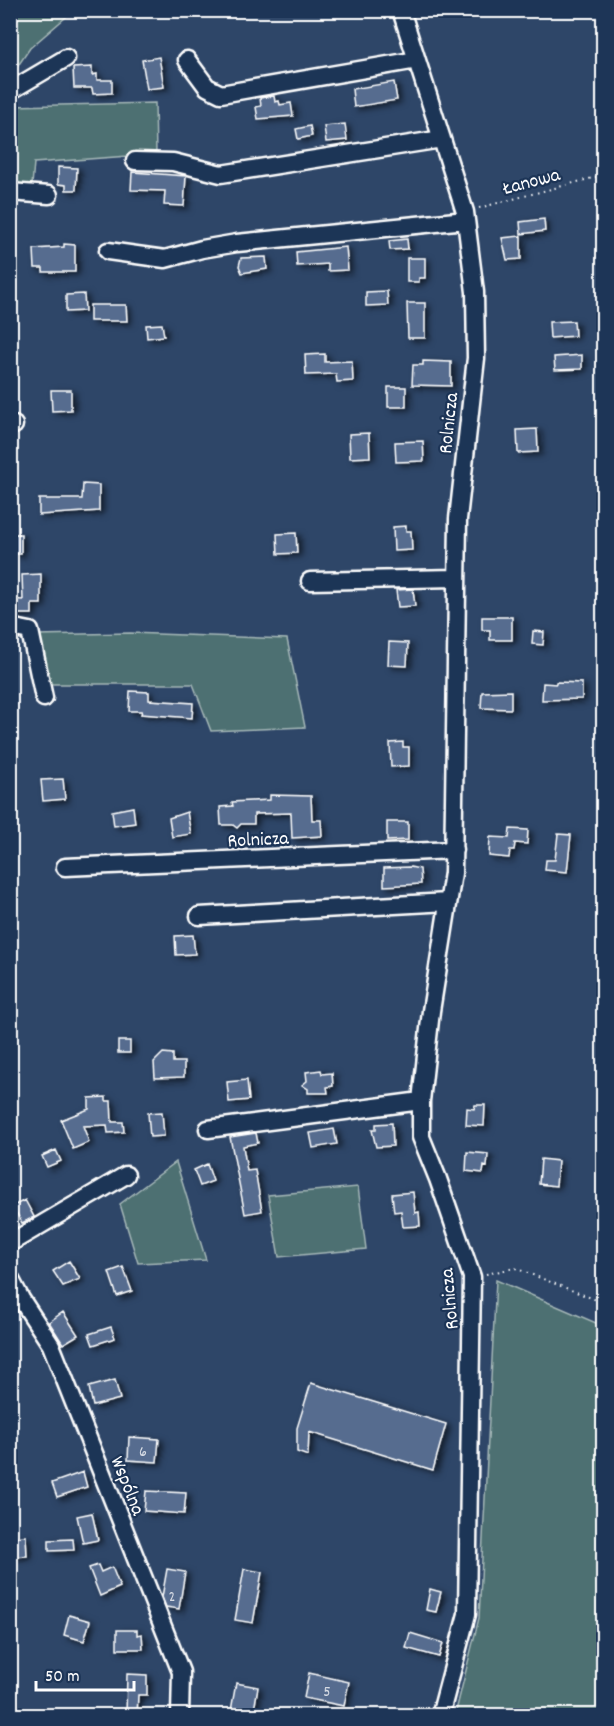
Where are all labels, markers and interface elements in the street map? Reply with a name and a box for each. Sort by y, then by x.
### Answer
street label: Łanowa [499,162,564,204]
street label: Rolnicza [433,391,467,455]
street label: Rolnicza [227,825,290,857]
street label: Rolnicza [434,1266,468,1331]
house number: 6 [139,1441,147,1464]
street label: Wspólna [102,1452,151,1520]
house number: 2 [169,1586,176,1609]
scale bar [36,1654,134,1692]
text: 50 m [45,1665,80,1690]
house number: 5 [323,1681,331,1704]

